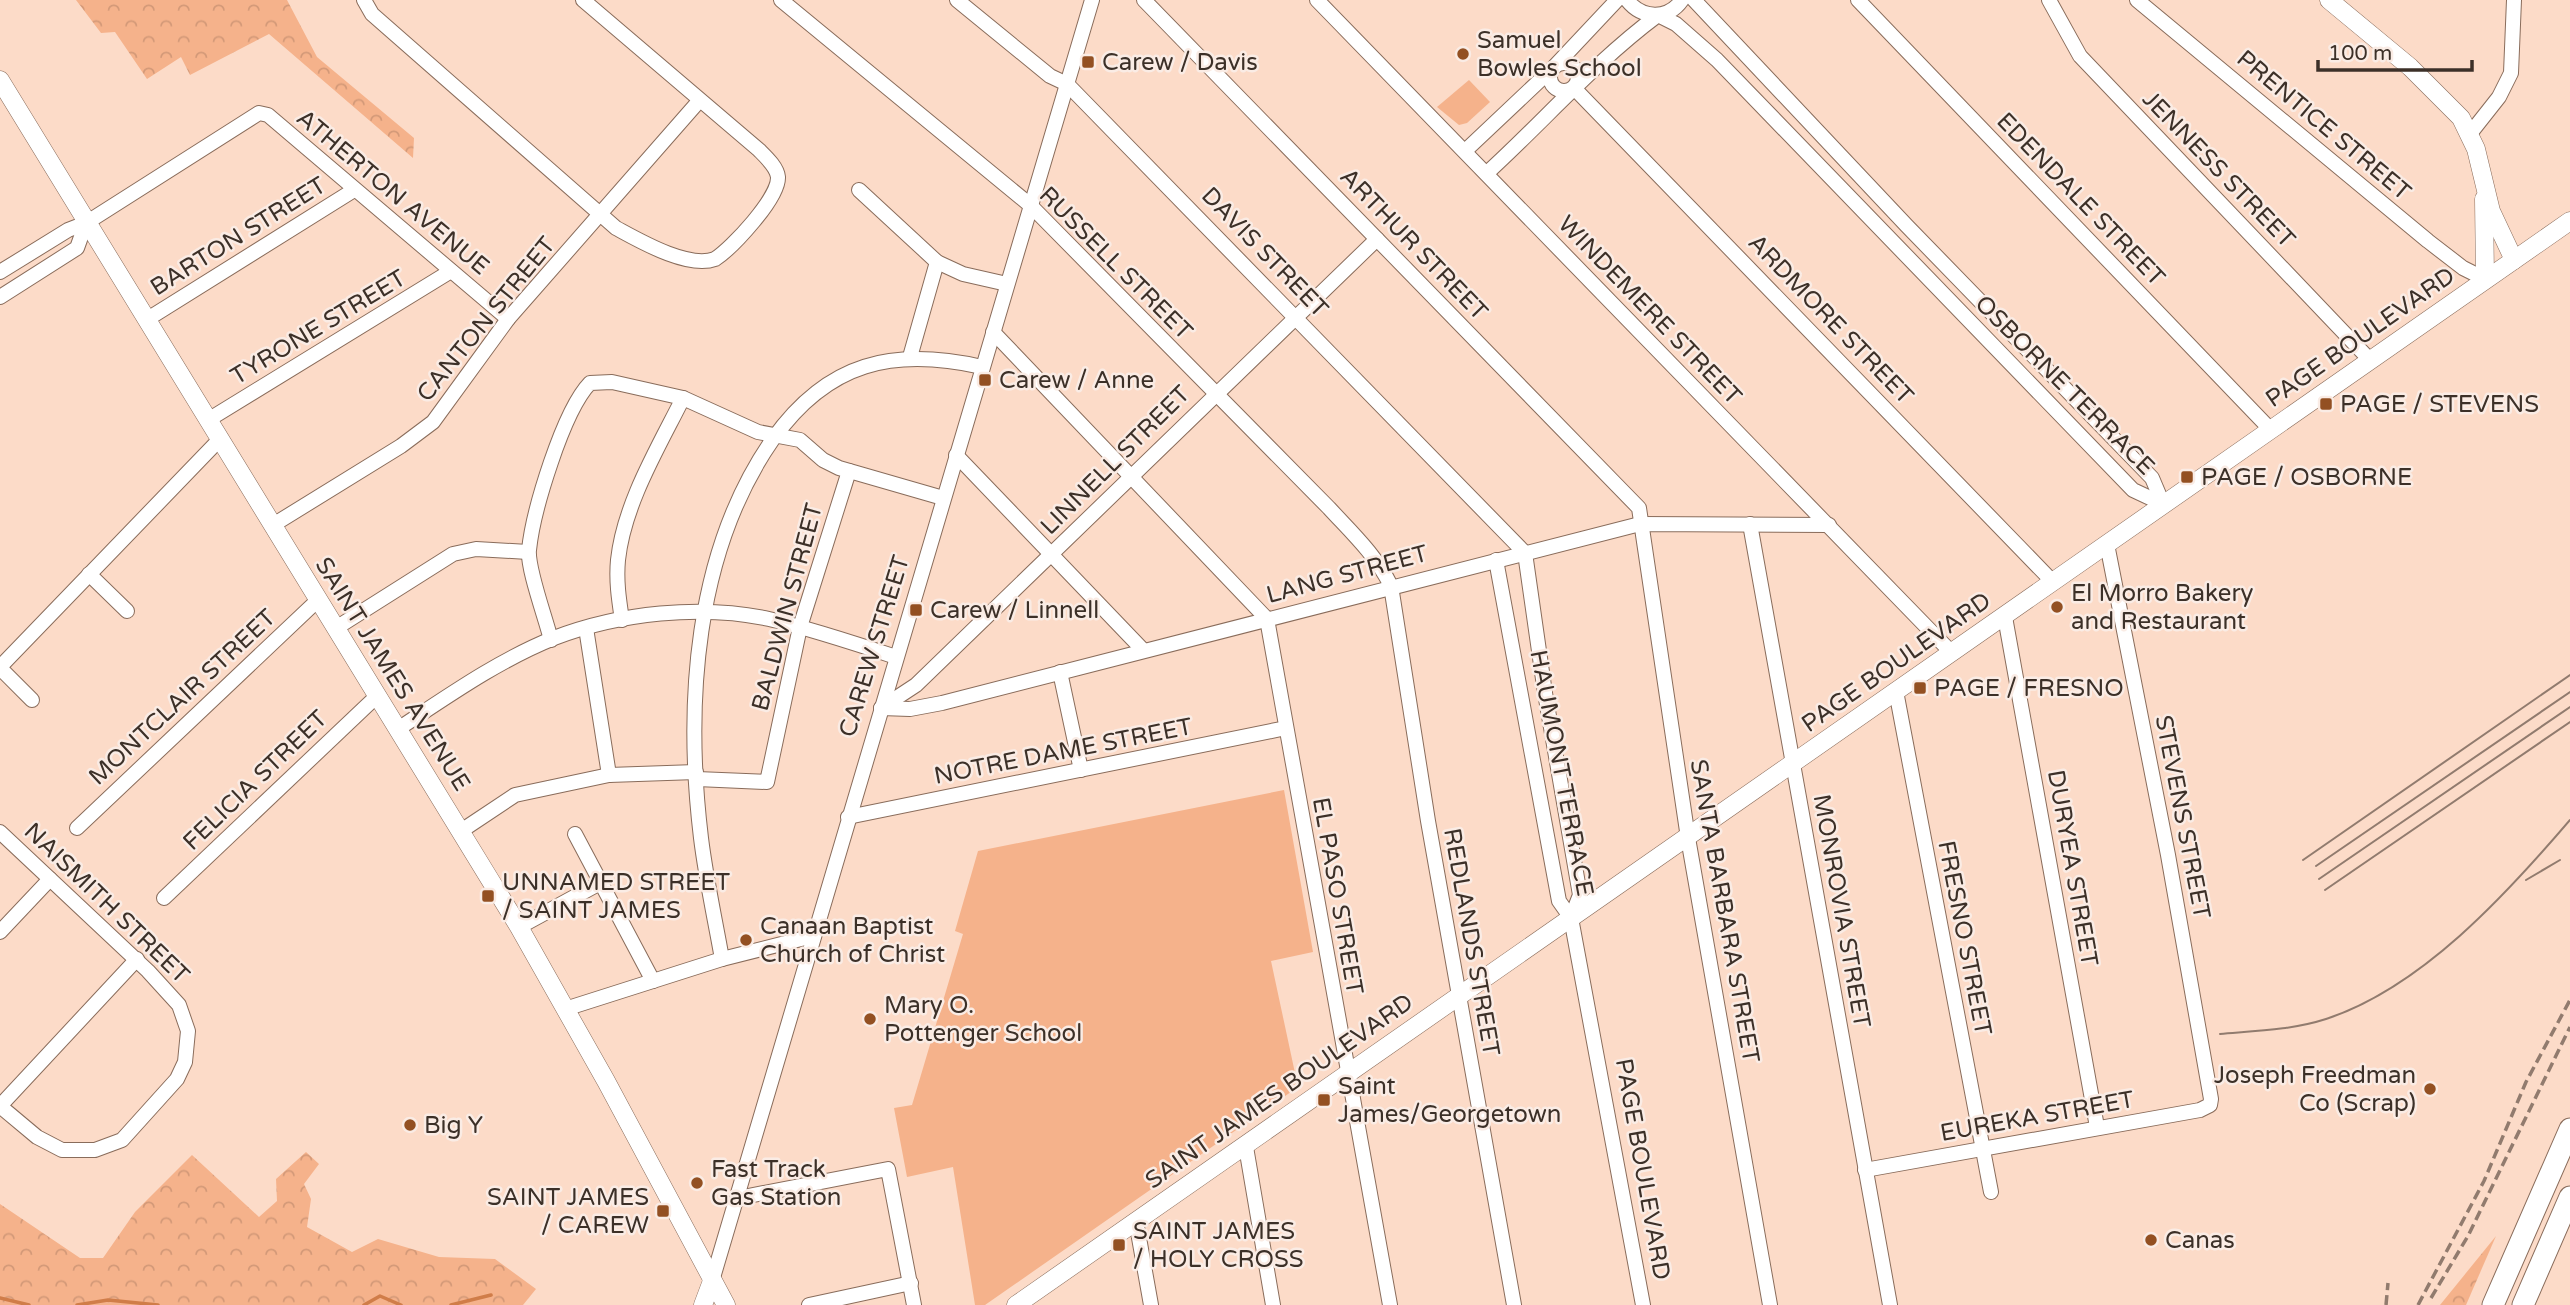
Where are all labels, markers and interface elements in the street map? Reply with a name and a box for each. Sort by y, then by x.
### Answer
place label: Samuel Bowles School [1477,26,1642,83]
scale bar [2318,28,2472,72]
text: 100 m [2328,41,2392,66]
street label: PRENTICE STREET [2231,44,2417,207]
marker: Samuel Bowles School [1455,46,1471,62]
place label: Carew / Davis [1102,48,1258,77]
marker: Carew / Davis [1080,54,1096,70]
street label: JENNESS STREET [2136,85,2301,254]
street label: ATHERTON AVENUE [291,103,495,281]
street label: EDENDALE STREET [1990,107,2171,292]
street label: ARTHUR STREET [1334,162,1494,327]
street label: BARTON STREET [145,171,332,302]
street label: RUSSELL STREET [1033,181,1199,346]
street label: DAVIS STREET [1195,181,1334,324]
street label: WINDEMERE STREET [1552,210,1748,411]
street label: ARDMORE STREET [1742,228,1920,411]
street label: CANTON STREET [411,231,562,408]
street label: PAGE BOULEVARD [2260,261,2461,414]
street label: TYRONE STREET [225,264,411,391]
street label: OSBORNE TERRACE [1969,290,2160,481]
place label: Carew / Anne [999,366,1154,395]
marker: Carew / Anne [977,372,993,388]
street label: LINNELL STREET [1035,379,1196,541]
place label: PAGE / STEVENS [2340,390,2539,419]
marker: PAGE / STEVENS [2318,396,2334,412]
place label: PAGE / OSBORNE [2201,463,2412,492]
marker: PAGE / OSBORNE [2179,469,2195,485]
street label: BALDWIN STREET [746,500,829,714]
street label: LANG STREET [1263,539,1431,610]
street label: CAREW STREET [833,551,916,740]
street label: SAINT JAMES AVENUE [309,552,476,796]
place label: El Morro Bakery and Restaurant [2071,579,2254,636]
street label: PAGE BOULEVARD [1796,586,1997,739]
place label: Carew / Linnell [930,596,1099,625]
marker: El Morro Bakery and Restaurant [2049,599,2065,615]
marker: Carew / Linnell [908,602,924,618]
street label: MONTCLAIR STREET [83,603,282,791]
street label: HAUMONT TERRACE [1523,648,1600,899]
place label: PAGE / FRESNO [1934,674,2124,703]
marker: PAGE / FRESNO [1912,680,1928,696]
street label: FELICIA STREET [177,704,334,856]
street label: NOTRE DAME STREET [931,712,1195,791]
street label: STEVENS STREET [2149,713,2217,922]
street label: SANTA BARBARA STREET [1684,757,1766,1065]
street label: DURYEA STREET [2041,768,2104,969]
street label: MONROVIA STREET [1807,792,1876,1031]
street label: EL PASO STREET [1306,795,1369,997]
street label: NAISMITH STREET [18,817,196,990]
street label: REDLANDS STREET [1437,826,1506,1059]
street label: FRESNO STREET [1931,838,1998,1038]
place label: UNNAMED STREET / SAINT JAMES [502,868,731,925]
marker: UNNAMED STREET / SAINT JAMES [480,888,496,904]
place label: Canaan Baptist Church of Christ [760,912,945,969]
marker: Canaan Baptist Church of Christ [738,932,754,948]
street label: SAINT JAMES BOULEVARD [1140,988,1419,1195]
place label: Mary O. Pottenger School [884,991,1082,1048]
marker: Mary O. Pottenger School [862,1011,878,1027]
street label: PAGE BOULEVARD [1609,1056,1676,1282]
place label: Joseph Freedman Co (Scrap) [2214,1061,2416,1118]
place label: Saint James/Georgetown [1338,1072,1561,1129]
marker: Joseph Freedman Co (Scrap) [2422,1081,2438,1097]
street label: EUREKA STREET [1938,1085,2137,1148]
marker: Saint James/Georgetown [1316,1092,1332,1108]
place label: Big Y [424,1111,483,1140]
marker: Big Y [402,1117,418,1133]
place label: Fast Track Gas Station [711,1155,841,1212]
marker: Fast Track Gas Station [689,1175,705,1191]
place label: SAINT JAMES / CAREW [487,1183,649,1240]
marker: SAINT JAMES / CAREW [655,1203,671,1219]
place label: SAINT JAMES / HOLY CROSS [1133,1217,1304,1274]
place label: Canas [2165,1226,2235,1255]
marker: Canas [2143,1232,2159,1248]
marker: SAINT JAMES / HOLY CROSS [1111,1237,1127,1253]

